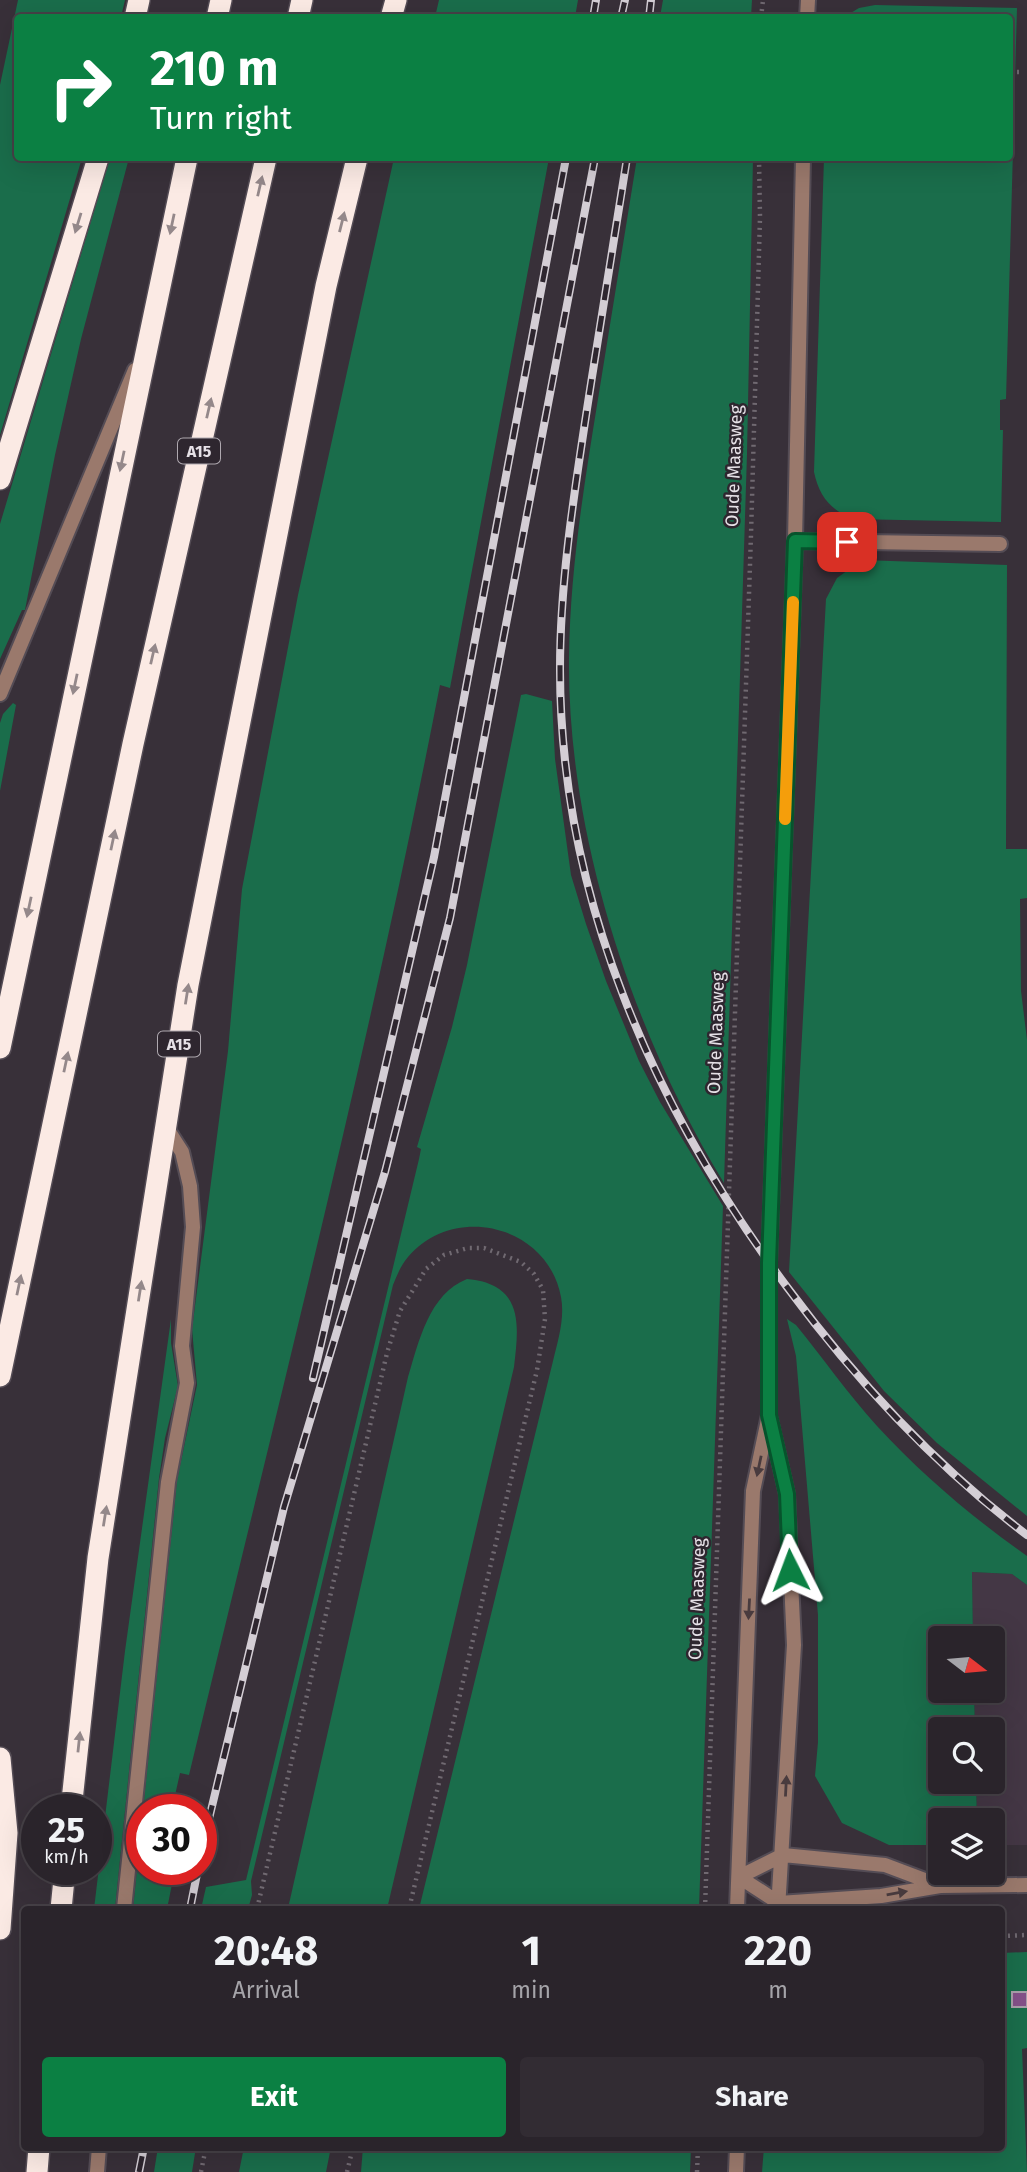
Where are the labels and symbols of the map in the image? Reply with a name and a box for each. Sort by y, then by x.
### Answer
one-way arrow [254,175,265,197]
one-way arrow [337,211,348,233]
one-way arrow [73,212,83,233]
one-way arrow [166,213,177,235]
one-way arrow [204,397,215,419]
street label: Oude Maasweg [721,404,747,527]
road number: A15 [178,438,220,464]
one-way arrow [116,450,127,472]
pin [817,512,877,572]
one-way arrow [148,643,159,665]
one-way arrow [70,673,81,695]
one-way arrow [107,829,118,851]
one-way arrow [24,896,35,918]
street label: Oude Maasweg [703,971,729,1094]
one-way arrow [182,982,193,1004]
road number: A15 [158,1032,200,1056]
one-way arrow [60,1051,71,1073]
one-way arrow [13,1274,24,1296]
one-way arrow [135,1280,146,1302]
one-way arrow [753,1455,764,1477]
one-way arrow [100,1505,111,1527]
position arrow [753,1533,827,1607]
street label: Oude Maasweg [684,1537,710,1660]
one-way arrow [743,1598,754,1620]
north arrow [928,1626,1004,1703]
one-way arrow [73,1730,84,1752]
one-way arrow [781,1775,792,1797]
speed limit sign: 30 [126,1794,217,1885]
one-way arrow [886,1888,908,1899]

